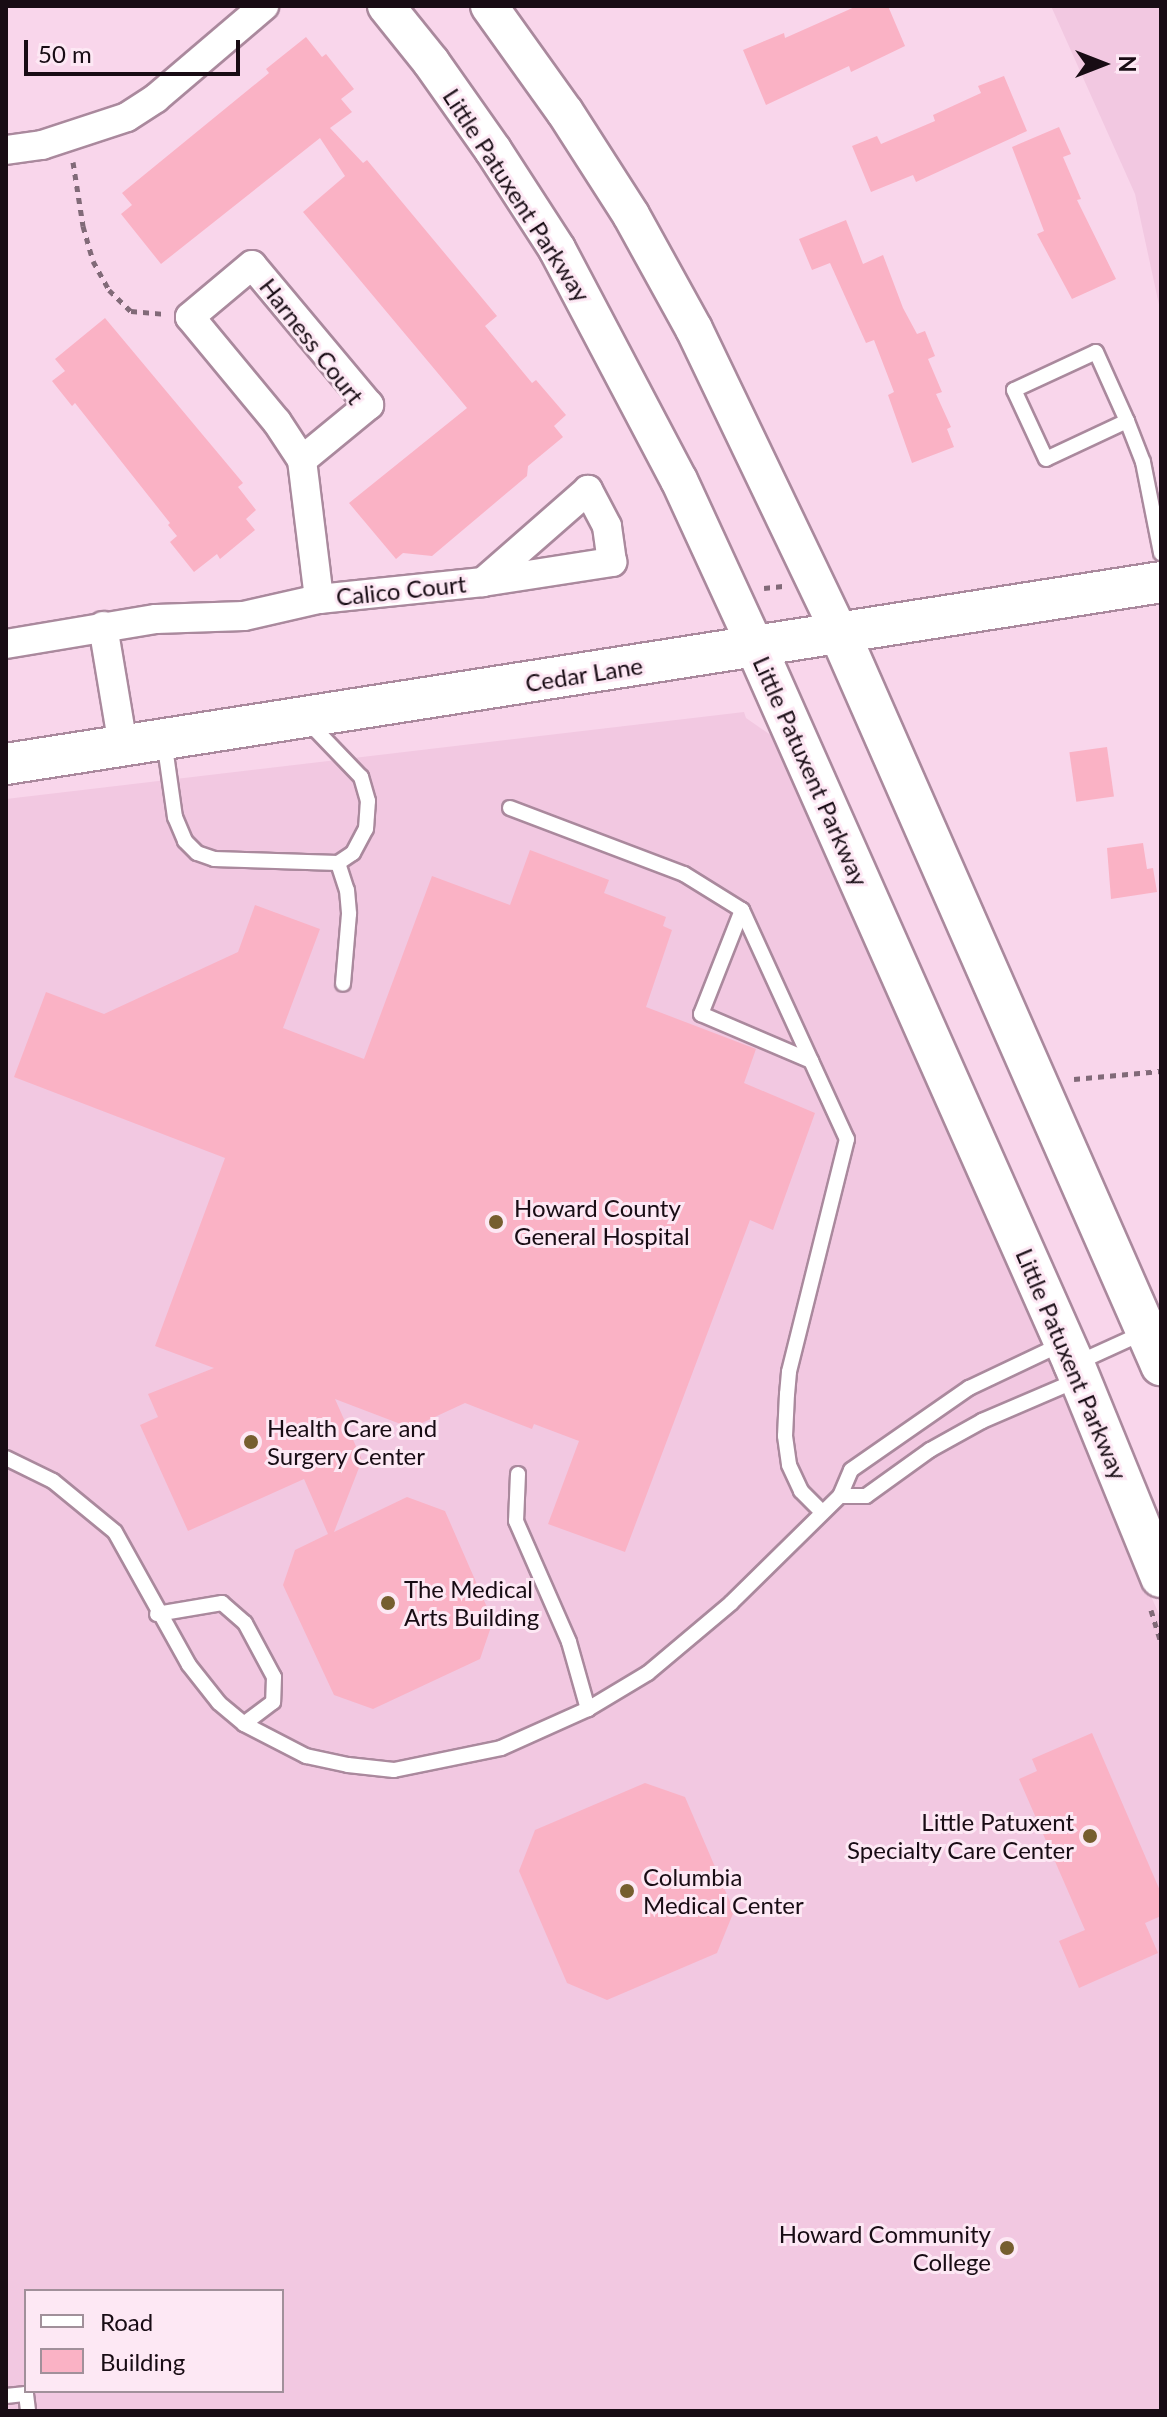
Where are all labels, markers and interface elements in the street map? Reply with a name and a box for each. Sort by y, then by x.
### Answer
scale bar [28,24,244,74]
north arrow [1063,24,1143,104]
text: 50 m [38,39,92,68]
text: N [1114,56,1141,72]
street label: Little Patuxent Parkway [437,83,597,307]
street label: Harness Court [254,272,370,410]
street label: Calico Court [335,569,467,611]
street label: Cedar Lane [523,650,645,698]
street label: Little Patuxent Parkway [747,652,875,890]
place label: Howard County General Hospital [514,1194,690,1250]
marker: Howard County General Hospital [485,1211,507,1233]
street label: Little Patuxent Parkway [1010,1244,1134,1484]
place label: Health Care and Surgery Center [267,1414,437,1470]
marker: Health Care and Surgery Center [242,1433,260,1451]
place label: The Medical Arts Building [404,1575,539,1631]
marker: The Medical Arts Building [379,1594,397,1612]
place label: Little Patuxent Specialty Care Center [847,1808,1074,1864]
marker: Little Patuxent Specialty Care Center [1081,1827,1099,1845]
place label: Columbia Medical Center [643,1863,804,1919]
marker: Columbia Medical Center [618,1882,636,1900]
place label: Howard Community College [779,2220,991,2276]
marker: Howard Community College [998,2239,1016,2257]
legend [24,2289,284,2393]
text: Road [100,2307,153,2336]
text: Building [100,2347,185,2376]

